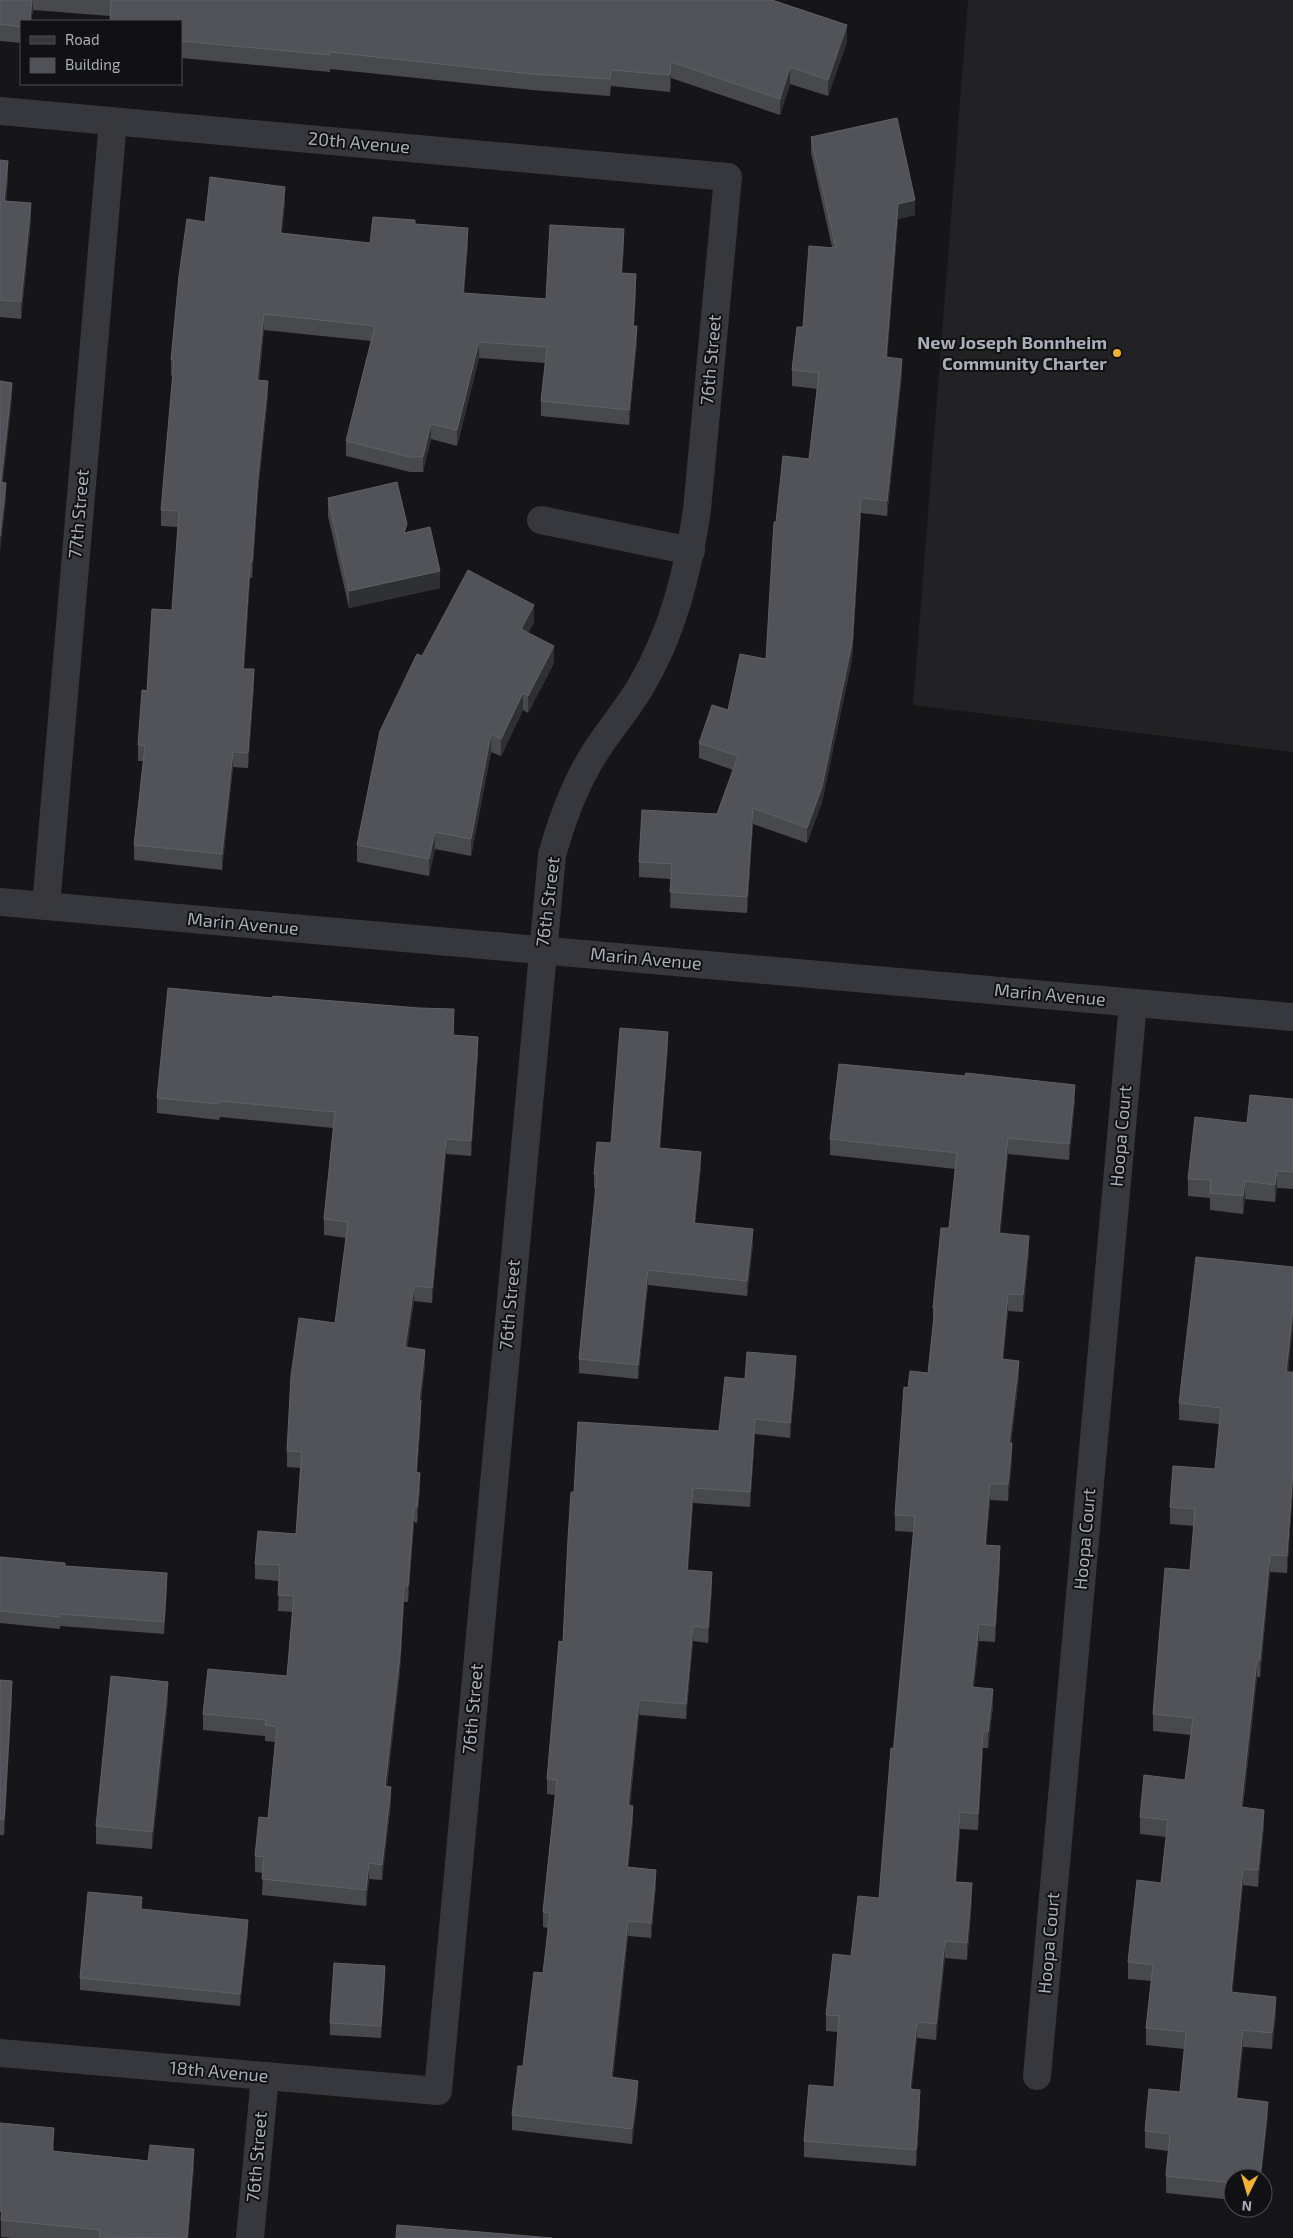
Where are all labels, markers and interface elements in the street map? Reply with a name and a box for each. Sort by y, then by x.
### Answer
legend [20,20,182,85]
text: Road [65,30,100,48]
text: Building [65,55,121,73]
street label: 20th Avenue [307,127,411,157]
street label: 76th Street [695,314,725,406]
place label: New Joseph Bonnheim Community Charter [917,331,1107,374]
marker: New Joseph Bonnheim Community Charter [1111,347,1123,359]
street label: 77th Street [63,468,93,560]
street label: 76th Street [531,855,563,948]
street label: Marin Avenue [186,907,300,939]
street label: Marin Avenue [589,942,703,974]
street label: Marin Avenue [993,978,1107,1010]
street label: Hoopa Court [1105,1084,1135,1187]
street label: 76th Street [494,1259,524,1351]
street label: Hoopa Court [1069,1487,1099,1590]
street label: 76th Street [457,1663,487,1755]
street label: Hoopa Court [1033,1891,1063,1994]
street label: 18th Avenue [169,2056,270,2086]
street label: 76th Street [241,2111,271,2203]
north arrow [1223,2168,1273,2218]
text: N [1241,2198,1253,2215]

